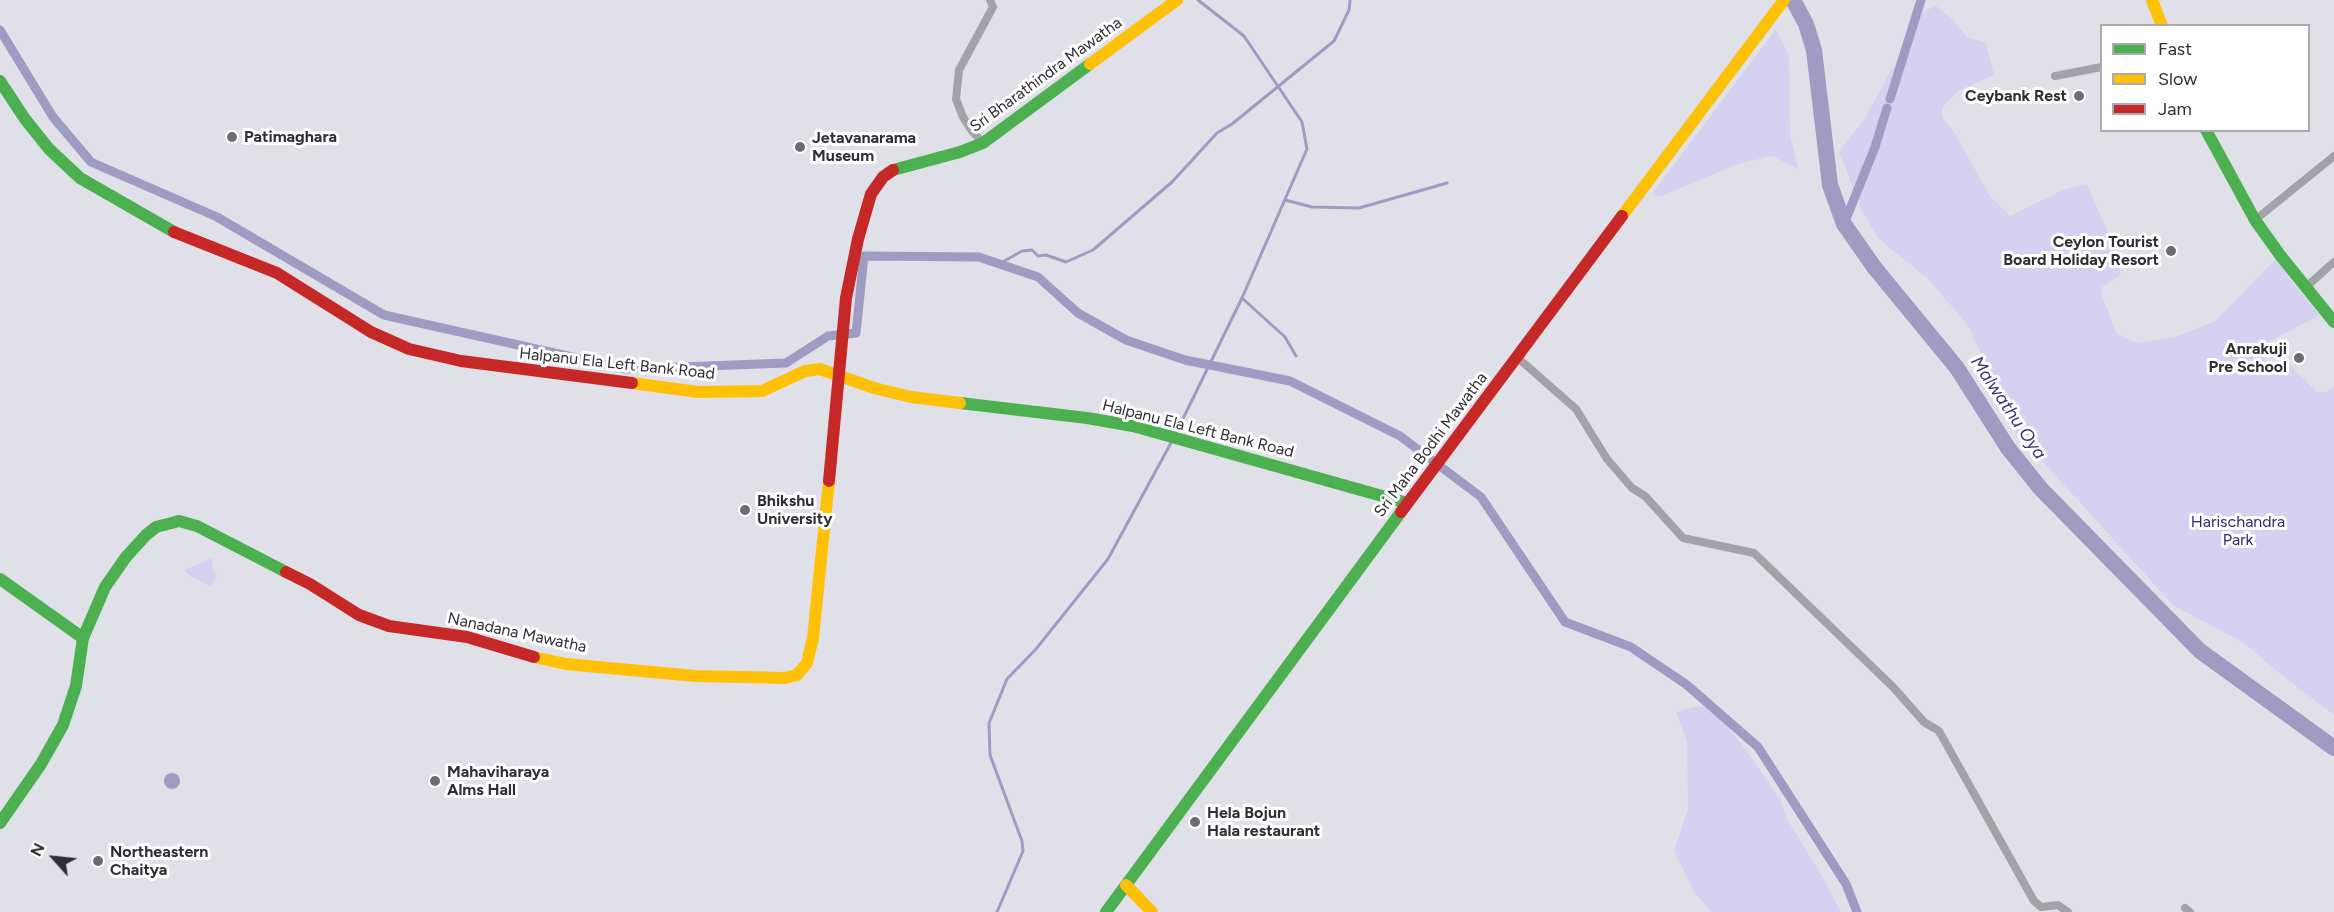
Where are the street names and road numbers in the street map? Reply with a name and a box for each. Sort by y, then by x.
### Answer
street label: Sri Bharathindra Mawatha [966,13,1126,137]
street label: Halpanu Ela Left Bank Road [518,344,716,384]
street label: Sri Maha Bodhi Mawatha [1370,369,1492,521]
street label: Halpanu Ela Left Bank Road [1100,396,1296,462]
street label: Nanadana Mawatha [446,609,588,657]

